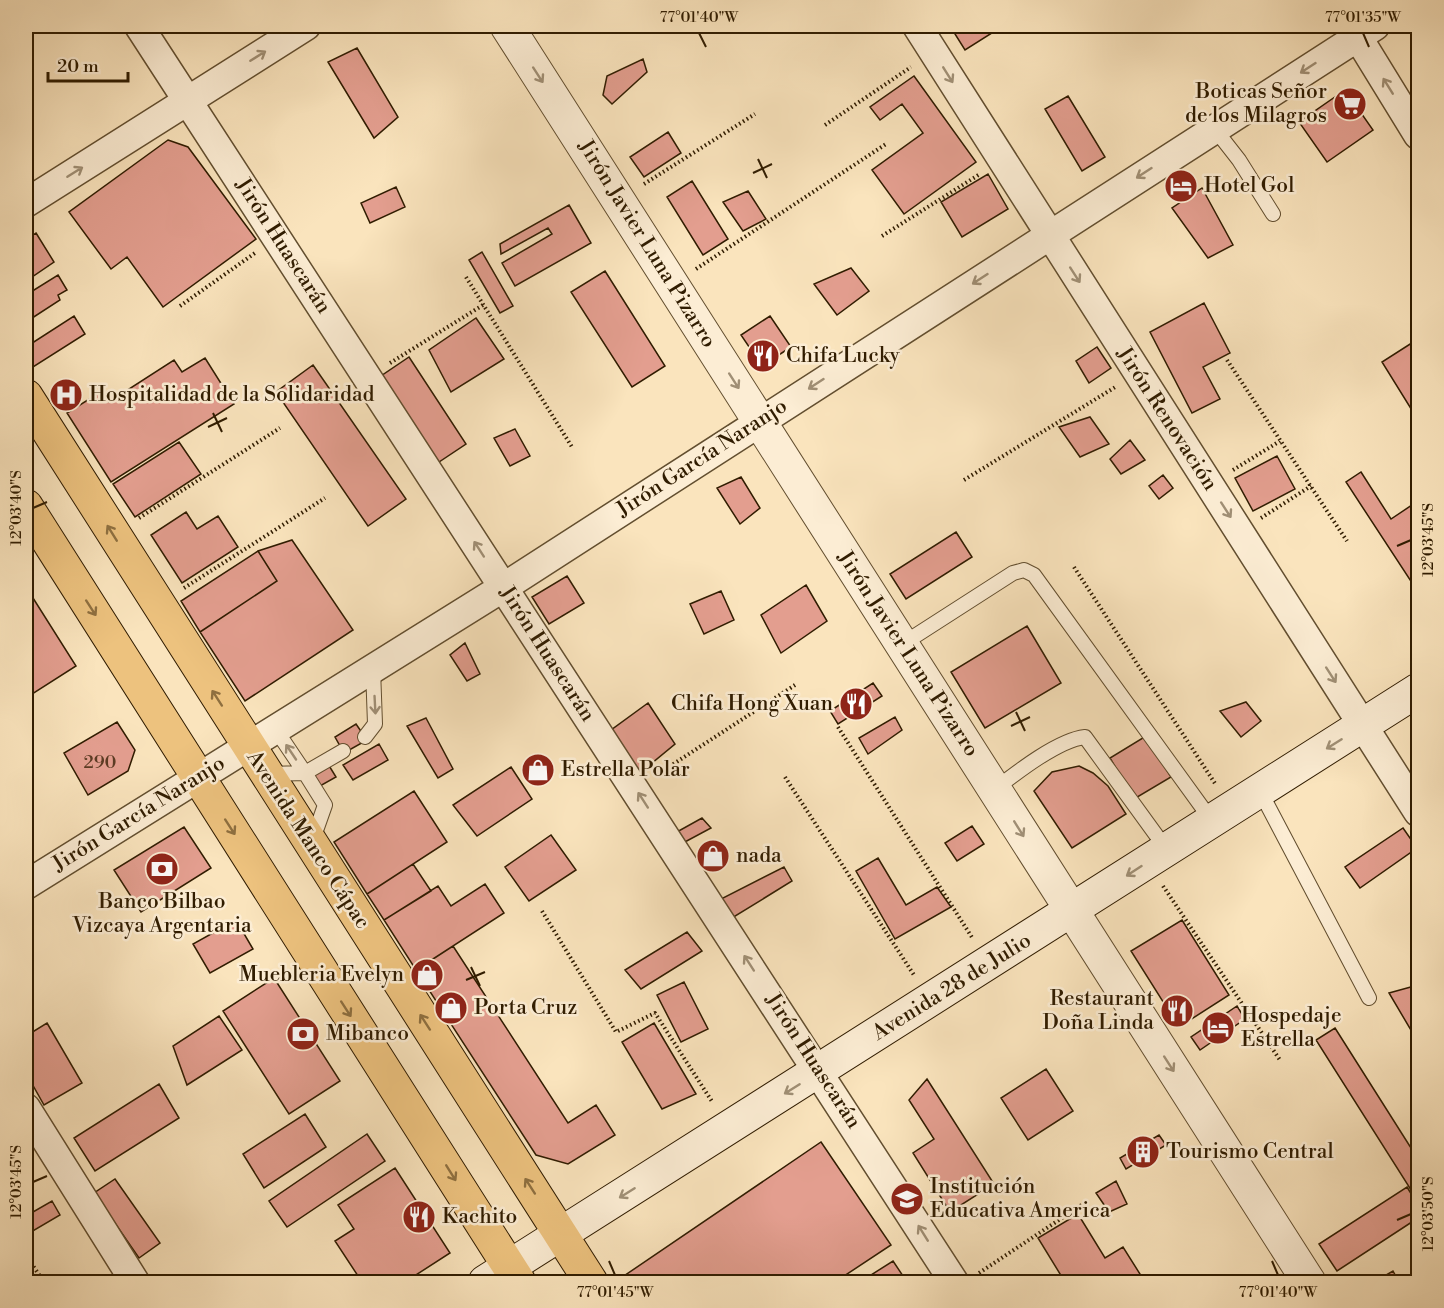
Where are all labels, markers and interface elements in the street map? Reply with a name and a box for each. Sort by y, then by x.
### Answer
text: 77°01'40"W [660,8,739,27]
text: 77°01'35"W [1325,8,1401,27]
scale bar [48,45,128,83]
one-way arrow [249,50,266,63]
text: 20 m [57,55,99,78]
one-way arrow [1300,62,1317,74]
one-way arrow [533,66,545,83]
one-way arrow [943,66,955,83]
one-way arrow [1381,78,1393,95]
place label: Boticas Señor de los Milagros [1185,79,1327,129]
supermarket icon: Boticas Señor de los Milagros [1332,86,1368,122]
street label: Jirón Javier Luna Pizarro [572,134,722,353]
one-way arrow [66,165,83,177]
one-way arrow [1136,168,1153,180]
hotel icon: Hotel Gol [1163,168,1199,204]
street label: Jirón Huascarán [229,173,337,319]
place label: Hotel Gol [1204,173,1294,199]
one-way arrow [1069,266,1081,283]
one-way arrow [973,273,989,285]
restaurant icon: Chifa Lucky [745,338,781,374]
street label: Jirón Renovación [1110,342,1223,496]
place label: Chifa Lucky [786,343,901,369]
one-way arrow [728,372,740,389]
hospital icon: Hospitalidad de la Solidaridad [48,377,84,413]
one-way arrow [808,379,825,391]
place label: Hospitalidad de la Solidaridad [89,382,375,408]
street label: Jirón García Naranjo [611,393,792,523]
text: 12°03'40"S [7,470,26,546]
one-way arrow [1220,501,1232,518]
text: 12°03'45"S [1419,503,1438,577]
one-way arrow [106,525,118,542]
one-way arrow [472,540,485,557]
street label: Jirón Javier Luna Pizarro [831,545,984,762]
street label: Jirón Huascarán [493,581,601,727]
one-way arrow [86,599,98,616]
one-way arrow [1324,666,1337,683]
restaurant icon: Chifa Hong Xuan [838,686,874,722]
one-way arrow [211,689,224,706]
place label: Chifa Hong Xuan [671,691,833,717]
one-way arrow [369,695,380,715]
one-way arrow [1326,739,1343,751]
one-way arrow [285,744,297,761]
street label: Avenida Manco Cápac [240,745,375,934]
street label: Jirón García Naranjo [47,750,230,878]
house number: 290 [83,751,117,774]
shop icon: Estrella Polar [520,752,556,788]
place label: Estrella Polar [561,757,690,783]
one-way arrow [636,792,648,809]
one-way arrow [224,818,236,835]
one-way arrow [1012,820,1025,837]
shop icon: nada [695,838,731,874]
place label: nada [736,843,782,869]
bank icon: Banco Bilbao Vizcaya Argentaria [144,851,180,887]
one-way arrow [1125,865,1142,878]
place label: Banco Bilbao Vizcaya Argentaria [71,889,252,939]
street label: Avenida 28 de Julio [867,928,1036,1047]
one-way arrow [743,955,755,972]
shop icon: Muebleria Evelyn [409,957,445,993]
place label: Muebleria Evelyn [239,962,404,988]
place label: Restaurant Doña Linda [1043,986,1155,1036]
street label: Jirón Huascarán [759,988,867,1134]
shop icon: Porta Cruz [433,990,469,1026]
restaurant icon: Restaurant Doña Linda [1159,993,1195,1029]
place label: Porta Cruz [474,995,577,1021]
one-way arrow [340,1000,352,1016]
place label: Hospedaje Estrella [1241,1003,1342,1053]
hotel icon: Hospedaje Estrella [1200,1010,1236,1046]
one-way arrow [419,1013,432,1030]
bank icon: Mibanco [285,1016,321,1052]
place label: Mibanco [326,1021,409,1047]
one-way arrow [1163,1055,1175,1072]
one-way arrow [784,1083,801,1095]
building icon: Tourismo Central [1125,1134,1161,1170]
place label: Tourismo Central [1166,1139,1334,1165]
text: 12°03'45"S [7,1145,26,1219]
one-way arrow [445,1164,457,1181]
place label: Institución Educativa America [930,1174,1111,1224]
text: 12°03'50"S [1419,1176,1438,1252]
one-way arrow [524,1178,536,1195]
school or university icon: Institución Educativa America [889,1181,925,1217]
one-way arrow [619,1187,636,1200]
restaurant icon: Kachito [401,1199,437,1235]
place label: Kachito [442,1204,517,1230]
one-way arrow [916,1225,928,1242]
text: 77°01'45"W [577,1283,654,1302]
text: 77°01'40"W [1239,1283,1318,1302]

